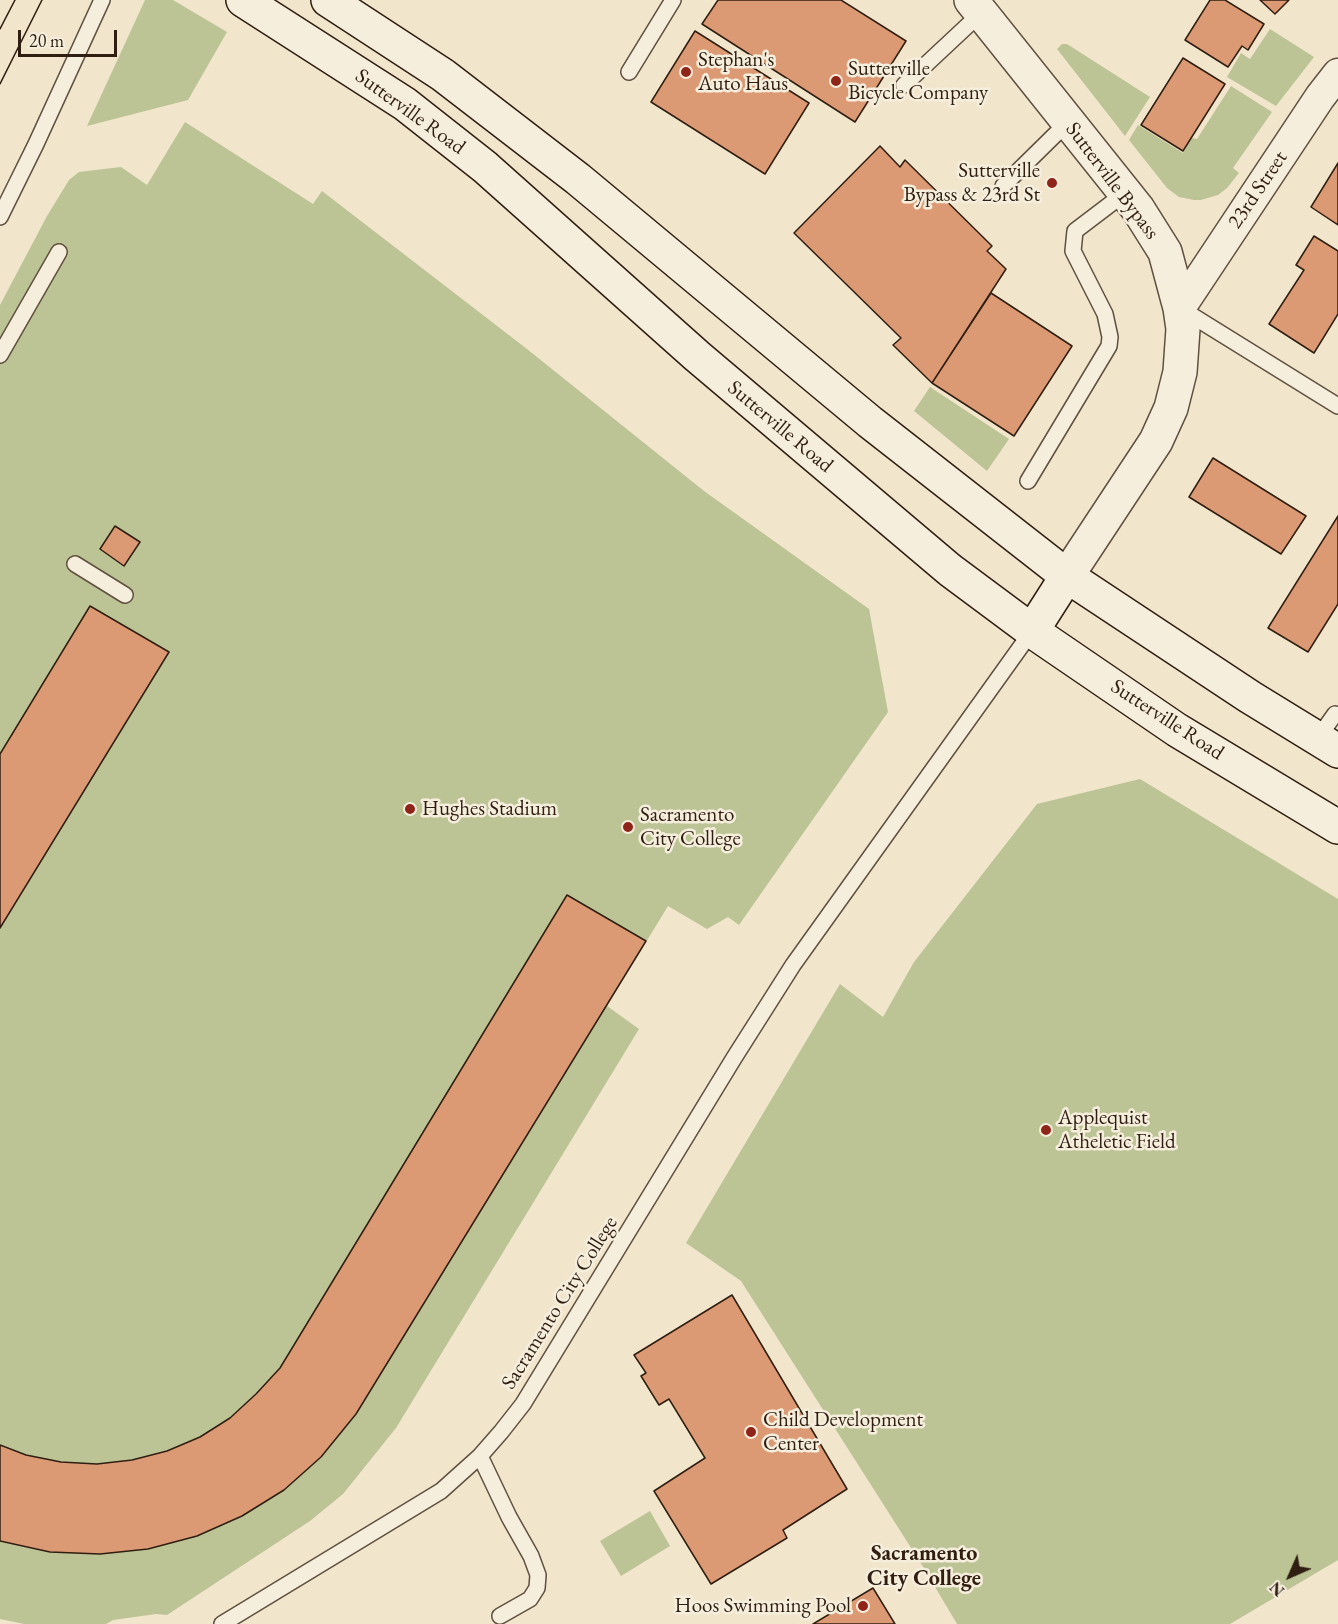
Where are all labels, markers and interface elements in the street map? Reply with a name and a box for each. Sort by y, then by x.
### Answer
scale bar [21,18,120,56]
text: 20 m [29,29,64,52]
place label: Stephan's Auto Haus [698,47,788,97]
place label: Sutterville Bicycle Company [848,56,988,106]
street label: Sutterville Road [350,64,470,160]
marker: Stephan's Auto Haus [679,65,693,79]
marker: Sutterville Bicycle Company [829,74,843,88]
street label: Sutterville Bypass [1060,118,1164,244]
street label: 23rd Street [1223,146,1293,234]
place label: Sutterville Bypass & 23rd St [903,158,1040,208]
marker: Sutterville Bypass & 23rd St [1045,176,1059,190]
street label: Sutterville Road [722,376,838,478]
street label: Sutterville Road [1106,674,1228,766]
place label: Hughes Stadium [422,796,557,822]
marker: Hughes Stadium [403,802,417,816]
place label: Sacramento City College [640,802,741,852]
marker: Sacramento City College [621,820,635,834]
place label: Applequist Atheletic Field [1058,1105,1176,1155]
marker: Applequist Atheletic Field [1039,1123,1053,1137]
street label: Sacramento City College [497,1212,623,1394]
place label: Child Development Center [763,1407,923,1457]
marker: Child Development Center [744,1425,758,1439]
district label: Sacramento City College [867,1541,981,1592]
north arrow [1260,1546,1320,1606]
text: N [1265,1577,1289,1601]
place label: Hoos Swimming Pool [675,1593,851,1619]
marker: Hoos Swimming Pool [856,1599,870,1613]

